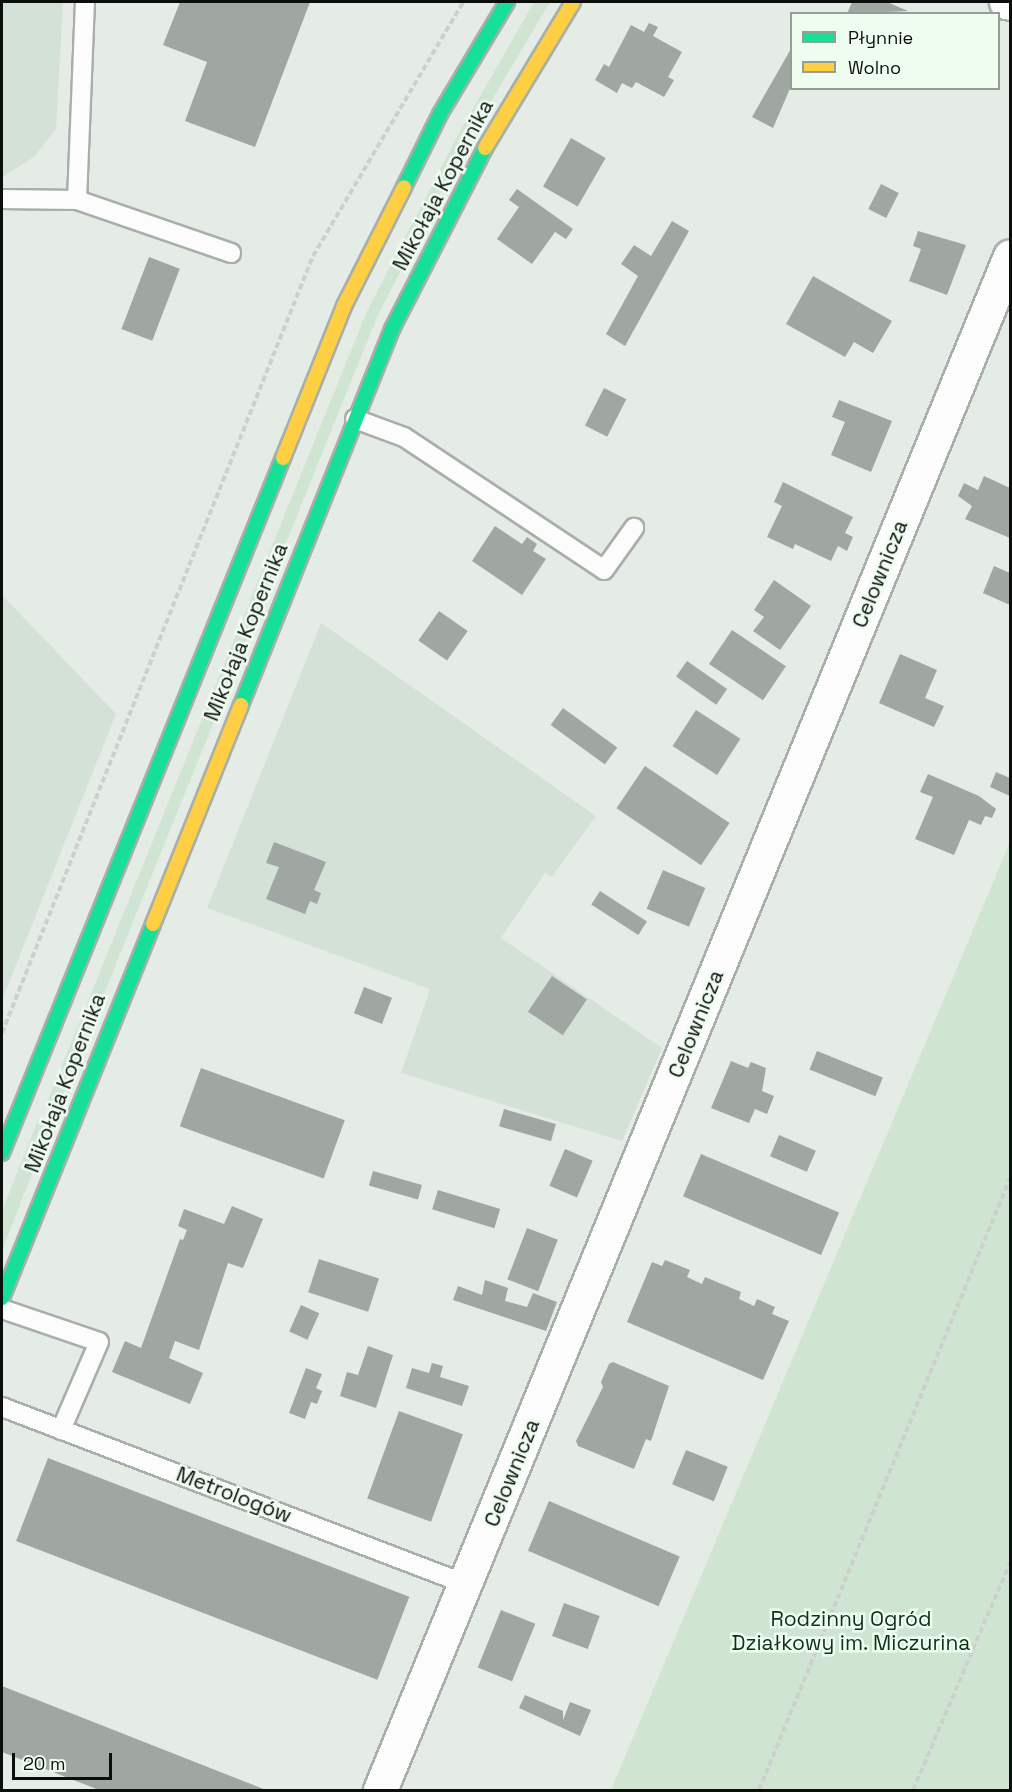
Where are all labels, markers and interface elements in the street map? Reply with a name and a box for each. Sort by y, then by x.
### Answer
legend [790,12,1000,90]
text: Płynnie [848,26,913,49]
text: Wolno [848,56,901,79]
street label: Mikołaja Kopernika [387,95,499,275]
street label: Celownicza [847,517,913,631]
street label: Mikołaja Kopernika [199,539,293,725]
street label: Celownicza [663,967,729,1081]
street label: Mikołaja Kopernika [19,990,111,1176]
street label: Celownicza [479,1416,545,1530]
street label: Metrologów [173,1461,295,1529]
park label: Rodzinny Ogród Działkowy im. Miczurina [731,1606,971,1656]
scale bar [15,1741,116,1779]
text: 20 m [23,1752,66,1775]

